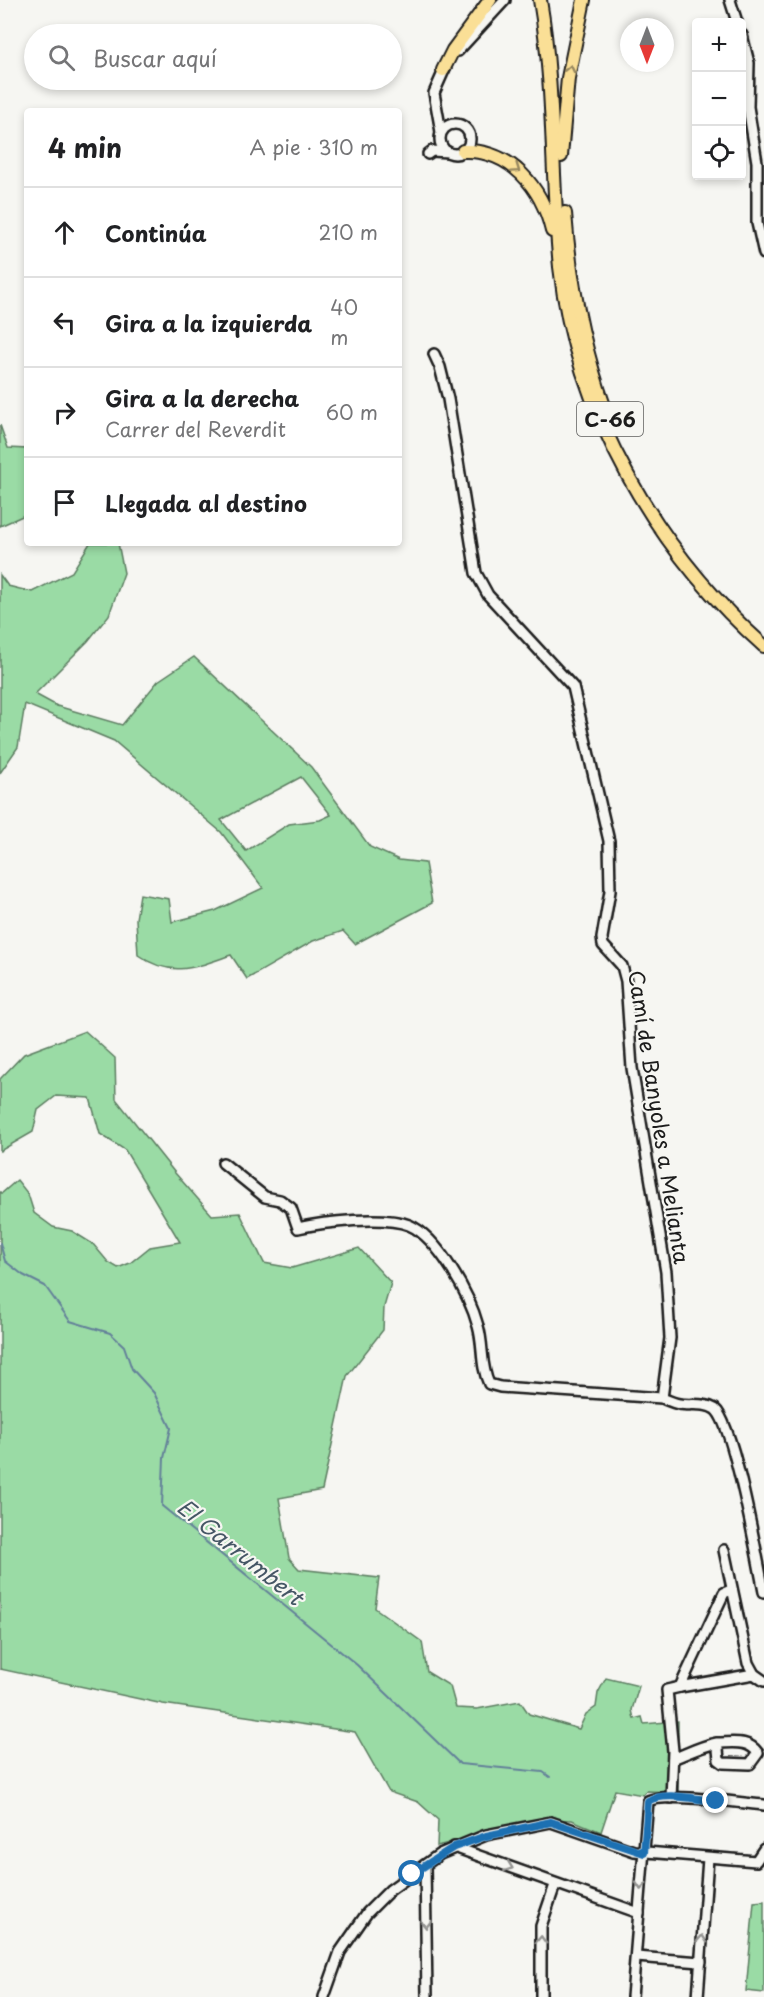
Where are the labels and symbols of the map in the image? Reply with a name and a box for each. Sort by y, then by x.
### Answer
north arrow [620,18,674,72]
one-way arrow [563,65,576,75]
one-way arrow [509,162,520,173]
road number: C-66 [577,402,643,436]
street label: Camí de Banyoles a Melianta [621,968,699,1266]
water label: El Garrumbert [171,1490,313,1614]
route end [702,1787,728,1813]
route start [398,1860,424,1886]
one-way arrow [502,1860,513,1872]
one-way arrow [635,1882,648,1891]
one-way arrow [420,1919,432,1928]
one-way arrow [696,1934,709,1943]
one-way arrow [534,1935,547,1944]

